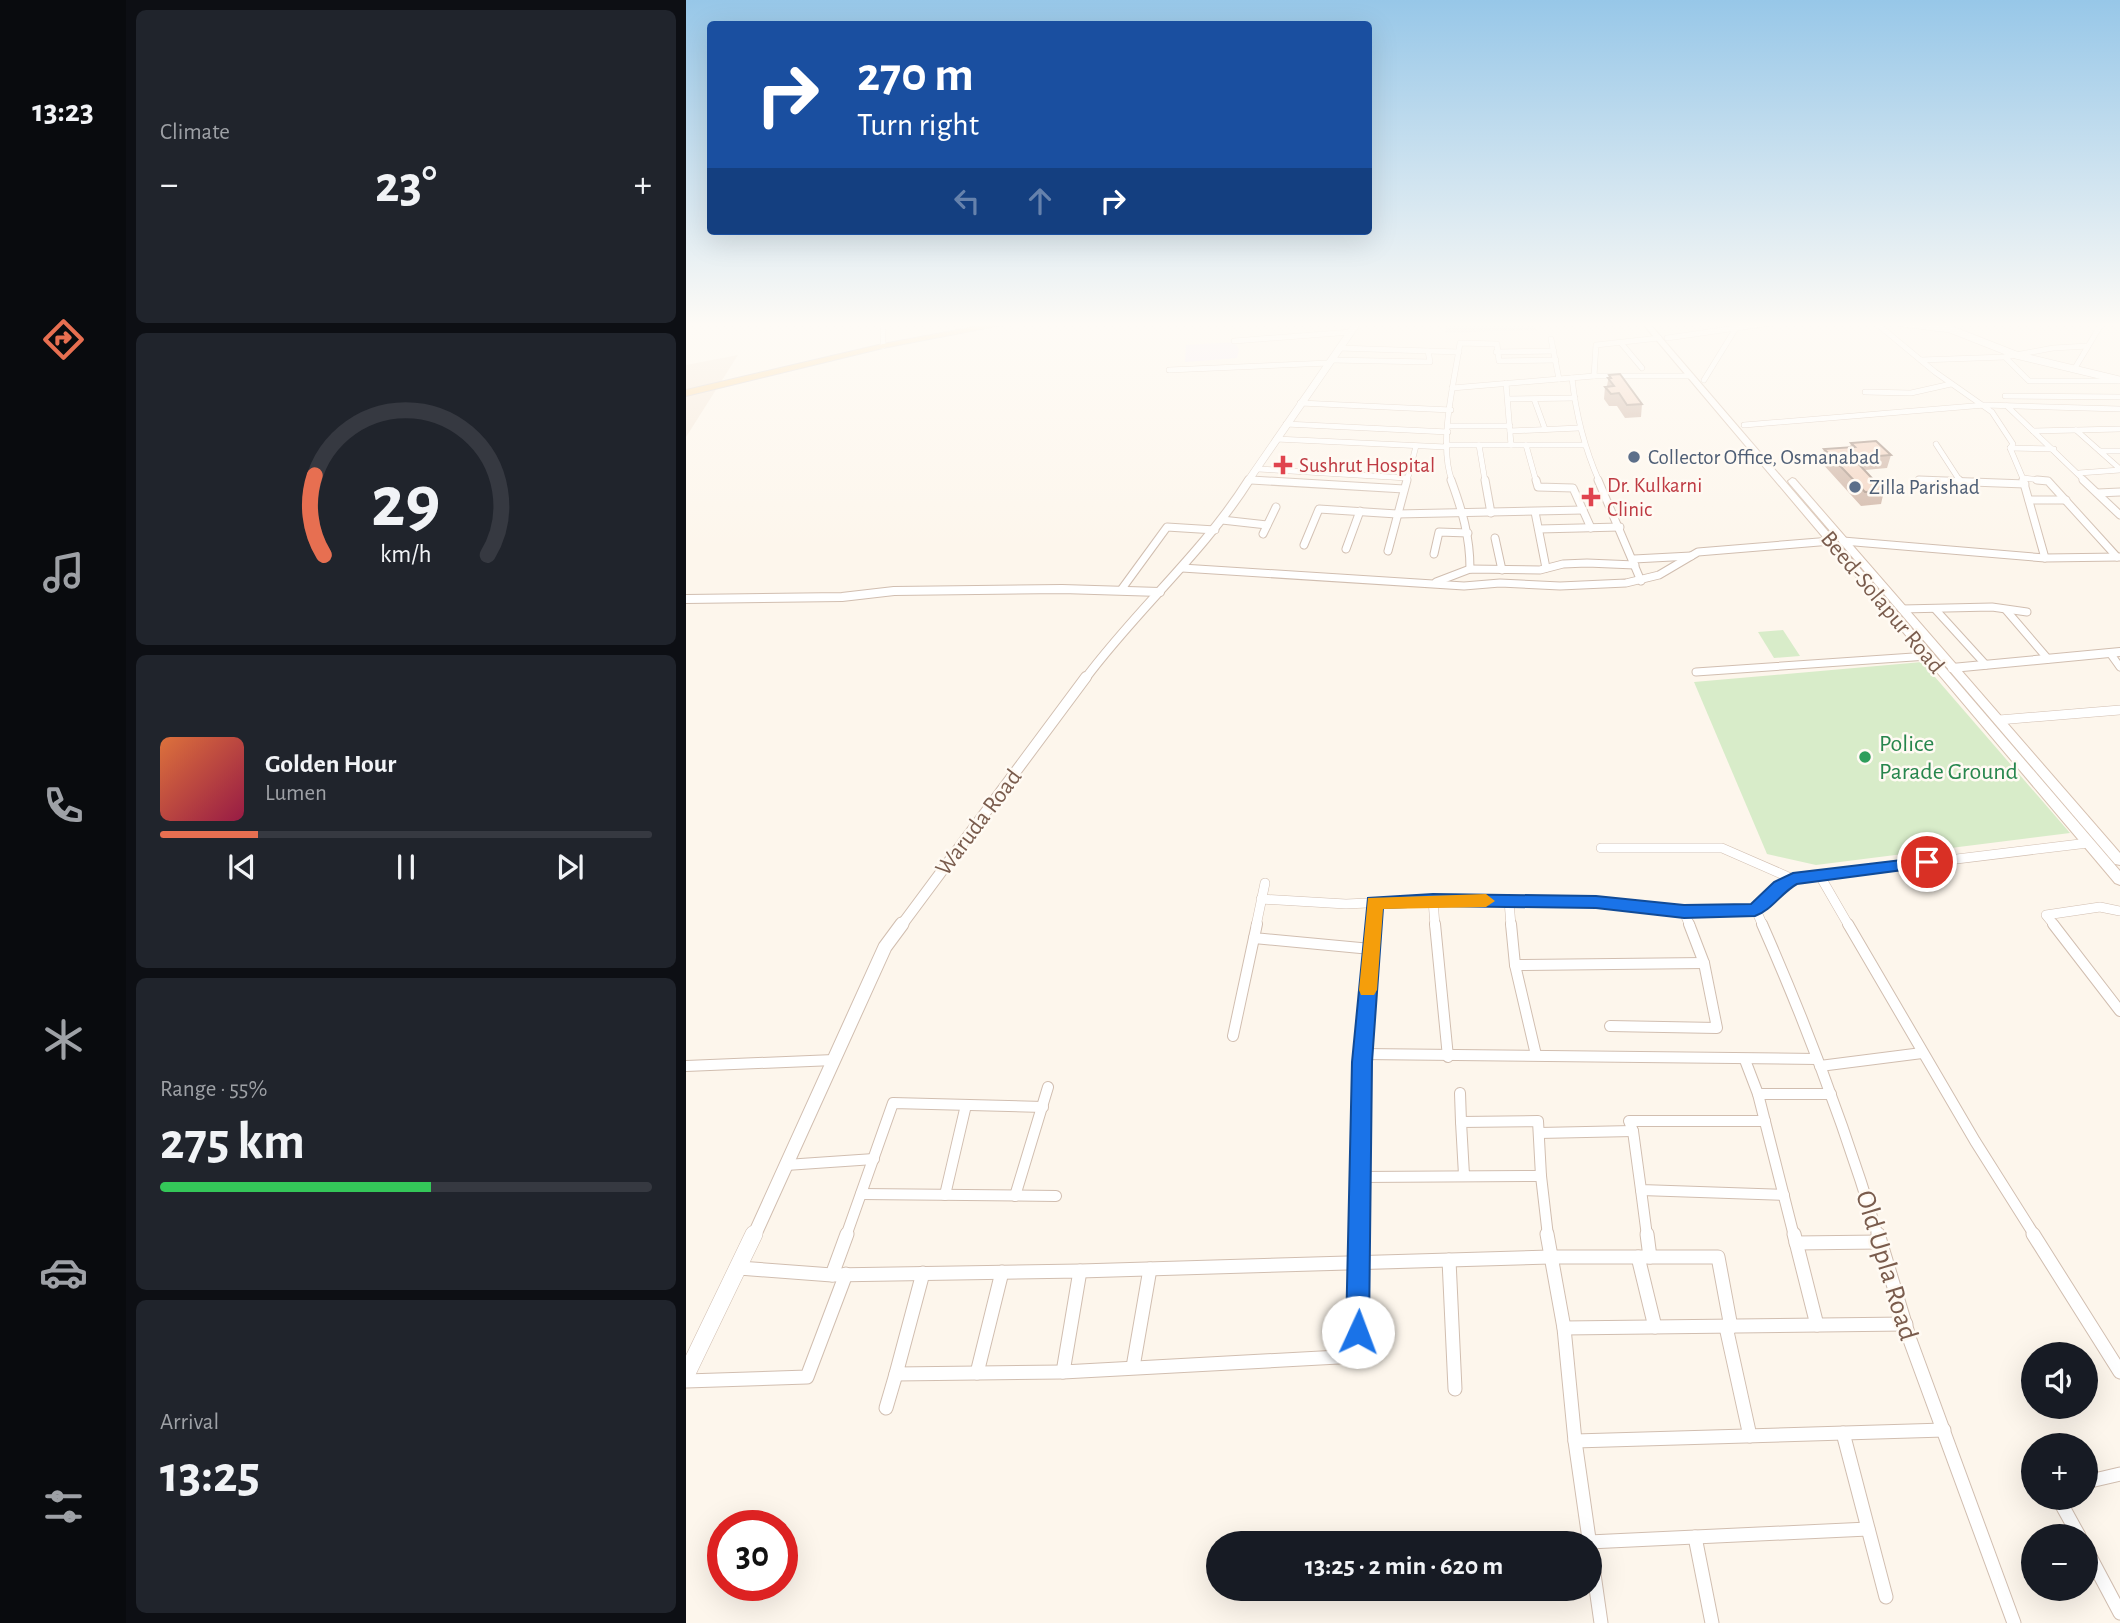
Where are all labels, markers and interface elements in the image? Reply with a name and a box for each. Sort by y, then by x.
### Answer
icon: right [742,49,833,140]
text: 270 m [857,51,974,100]
text: 13:23 [32,95,94,127]
text: Turn right [857,109,979,141]
text: Climate [160,121,230,144]
text: 23° [375,159,437,211]
text: − [160,166,178,204]
text: + [634,166,652,204]
icon: left [948,182,986,220]
icon: ahead [1021,182,1059,220]
icon: right [1094,182,1132,220]
icon: directions [39,315,88,364]
place label: Collector Office, Osmanabad [1648,447,1880,468]
marker: Collector Office, Osmanabad [1626,449,1642,465]
marker: Sushrut Hospital [1273,455,1293,475]
place label: Sushrut Hospital [1299,455,1435,476]
text: 29 [371,467,441,540]
place label: Dr. Kulkarni Clinic [1607,475,1702,520]
place label: Zilla Parishad [1869,477,1980,498]
marker: Zilla Parishad [1847,479,1863,495]
marker: Dr. Kulkarni Clinic [1581,487,1601,507]
street label: Beed-Solapur Road [1816,527,1949,678]
text: km/h [380,542,432,567]
icon: music [39,548,88,597]
place label: Police Parade Ground [1879,732,2018,784]
marker: Police Parade Ground [1857,749,1873,765]
text: Golden Hour [265,751,396,777]
street label: Waruda Road [931,765,1026,880]
icon: phone [39,781,88,830]
text: Lumen [265,782,327,805]
pin [1897,832,1957,892]
icon: arrive [1908,843,1946,881]
icon: previous [223,848,261,886]
icon: pause [387,848,425,886]
icon: next [551,848,589,886]
icon: climate [39,1015,88,1064]
text: Range · 55% [160,1078,267,1101]
text: 275 km [160,1116,305,1168]
street label: Old Upla Road [1850,1187,1922,1344]
icon: car [39,1248,88,1297]
position arrow [1321,1295,1395,1369]
map controls [2021,1342,2098,1601]
button: sound [2021,1342,2098,1419]
text: Arrival [160,1411,219,1434]
button: + [2021,1433,2098,1510]
text: 13:25 [160,1449,260,1501]
icon: filters [39,1482,88,1531]
speed limit sign: 30 [707,1510,798,1601]
button: − [2021,1524,2098,1601]
text: 13:25 · 2 min · 620 m [1305,1553,1503,1579]

